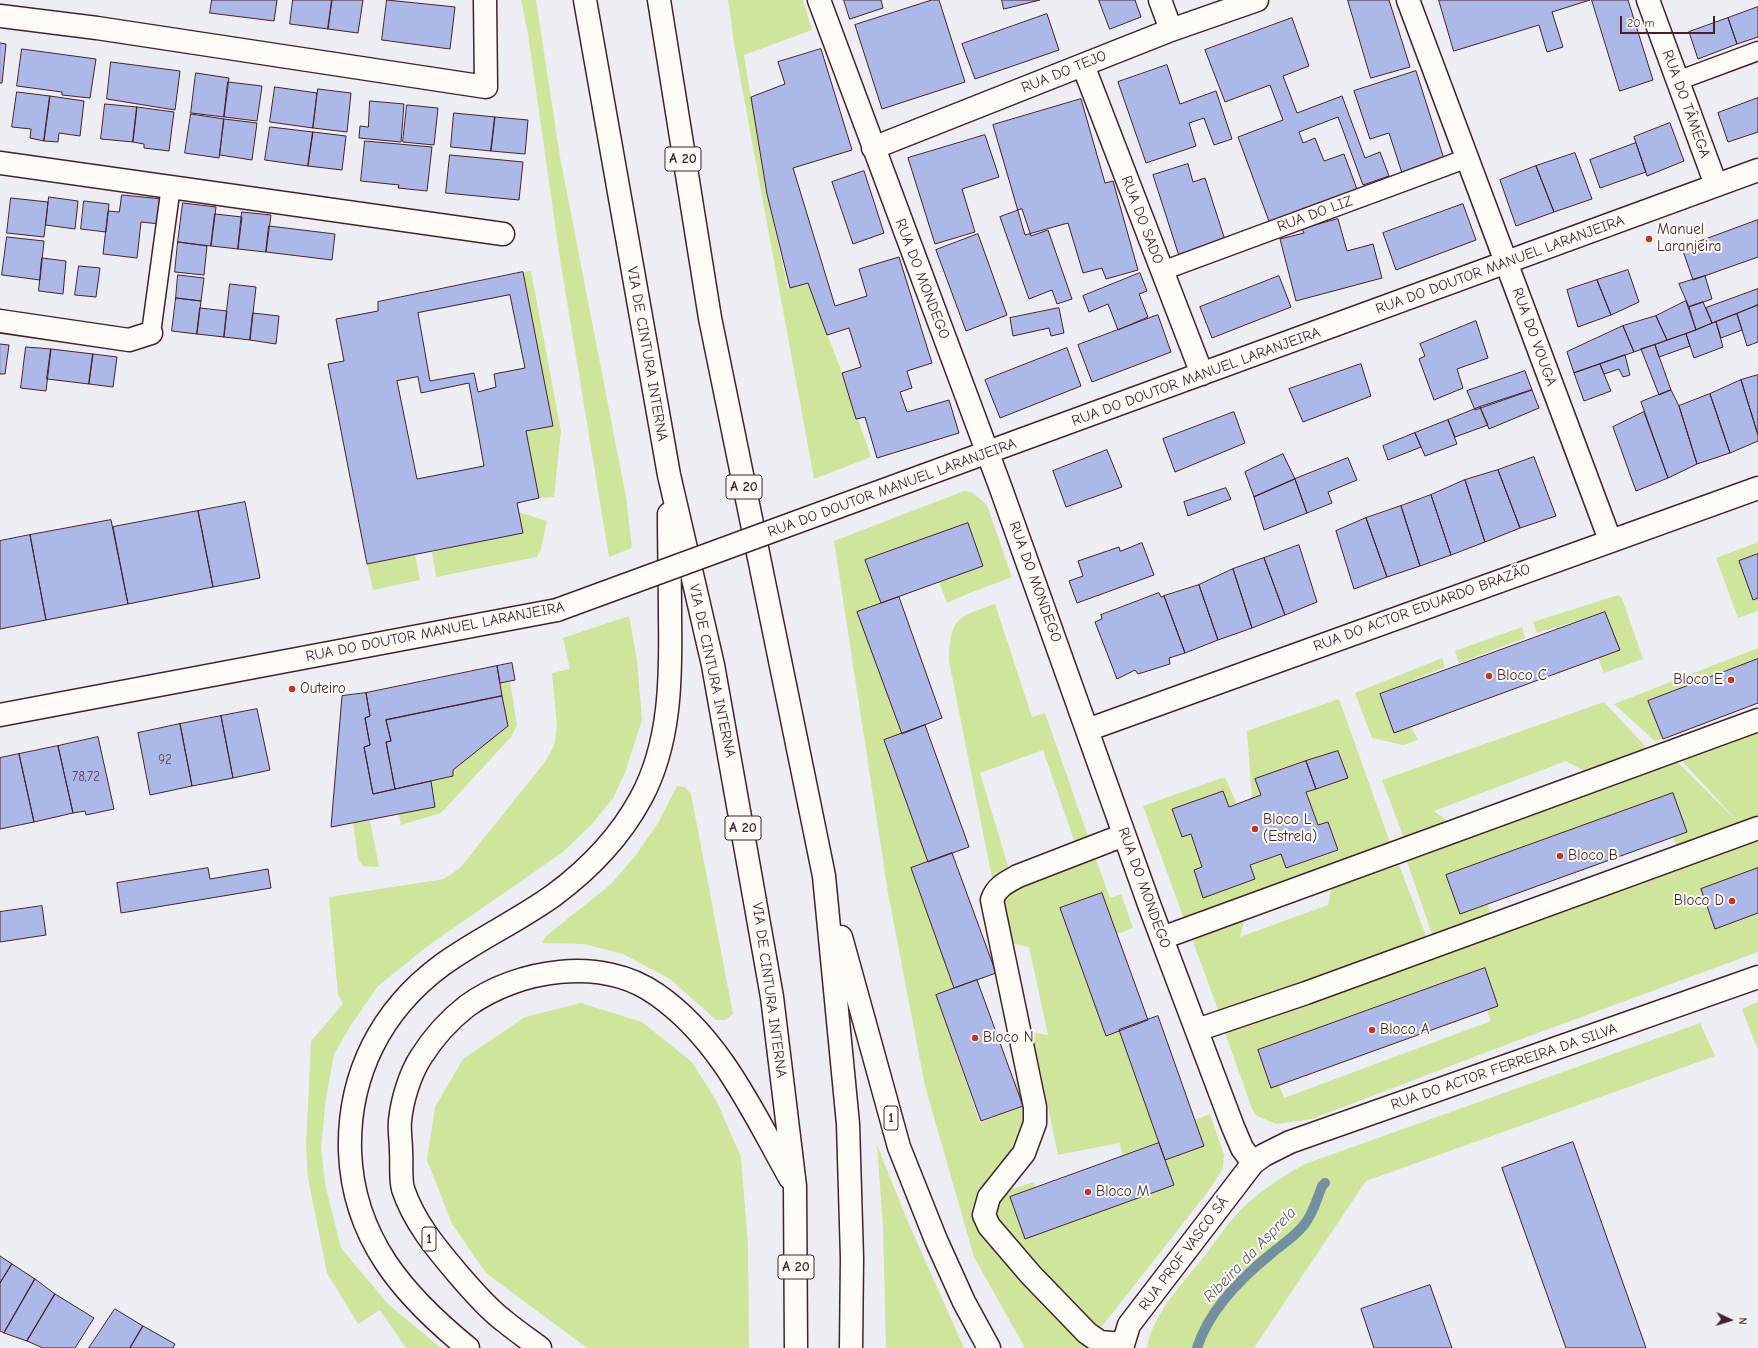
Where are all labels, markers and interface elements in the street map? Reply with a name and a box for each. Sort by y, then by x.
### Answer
scale bar [1622,8,1717,34]
text: 20 m [1627,16,1655,30]
street label: RUA DO TEJO [1019,47,1109,97]
street label: RUA DO TÂMEGA [1658,48,1714,160]
road number: A 20 [665,147,701,171]
street label: RUA DO SADO [1117,173,1167,267]
street label: RUA DO LIZ [1275,192,1355,236]
street label: RUA DO DOUTOR MANUEL LARANJEIRA [1373,212,1627,318]
street label: RUA DO MONDEGO [891,216,953,342]
place label: Manuel Laranjeira [1657,221,1722,256]
marker: Manuel Laranjeira [1644,234,1654,244]
street label: VIA DE CINTURA INTERNA [623,265,671,443]
street label: RUA DO VOUGA [1508,285,1560,389]
street label: RUA DO DOUTOR MANUEL LARANJEIRA [1069,324,1323,430]
street label: RUA DO DOUTOR MANUEL LARANJEIRA [765,435,1019,541]
road number: A 20 [726,475,762,499]
street label: RUA DO MONDEGO [1005,519,1065,645]
street label: RUA DO ACTOR EDUARDO BRAZÃO [1311,560,1533,656]
street label: VIA DE CINTURA INTERNA [685,583,739,759]
street label: RUA DO DOUTOR MANUEL LARANJEIRA [304,598,566,666]
place label: Bloco C [1497,667,1547,685]
marker: Bloco C [1484,671,1494,681]
place label: Bloco E [1673,671,1723,689]
marker: Bloco E [1726,675,1736,685]
place label: Outeiro [300,680,346,698]
marker: Outeiro [287,684,297,694]
house number: 92 [158,752,172,768]
house number: 78,72 [72,769,100,785]
place label: Bloco L (Estrela) [1263,811,1317,846]
road number: A 20 [725,816,761,840]
marker: Bloco L (Estrela) [1250,824,1260,834]
street label: RUA DO MONDEGO [1114,825,1174,951]
place label: Bloco B [1568,847,1618,865]
marker: Bloco B [1555,851,1565,861]
place label: Bloco D [1674,892,1724,910]
marker: Bloco D [1727,896,1737,906]
street label: VIA DE CINTURA INTERNA [748,901,790,1079]
street label: RUA DO ACTOR FERREIRA DA SILVA [1389,1020,1619,1114]
place label: Bloco A [1380,1021,1429,1039]
marker: Bloco A [1367,1025,1377,1035]
place label: Bloco N [983,1029,1034,1047]
marker: Bloco N [970,1033,980,1043]
road number: 1 [884,1106,898,1130]
place label: Bloco M [1096,1183,1149,1201]
marker: Bloco M [1083,1187,1093,1197]
street label: RUA PROF VASCO SÁ [1135,1193,1233,1315]
water label: Ribeira da Asprela [1200,1203,1300,1307]
road number: 1 [422,1227,436,1251]
road number: A 20 [778,1255,814,1279]
north arrow [1710,1300,1750,1340]
text: N [1736,1317,1749,1325]

